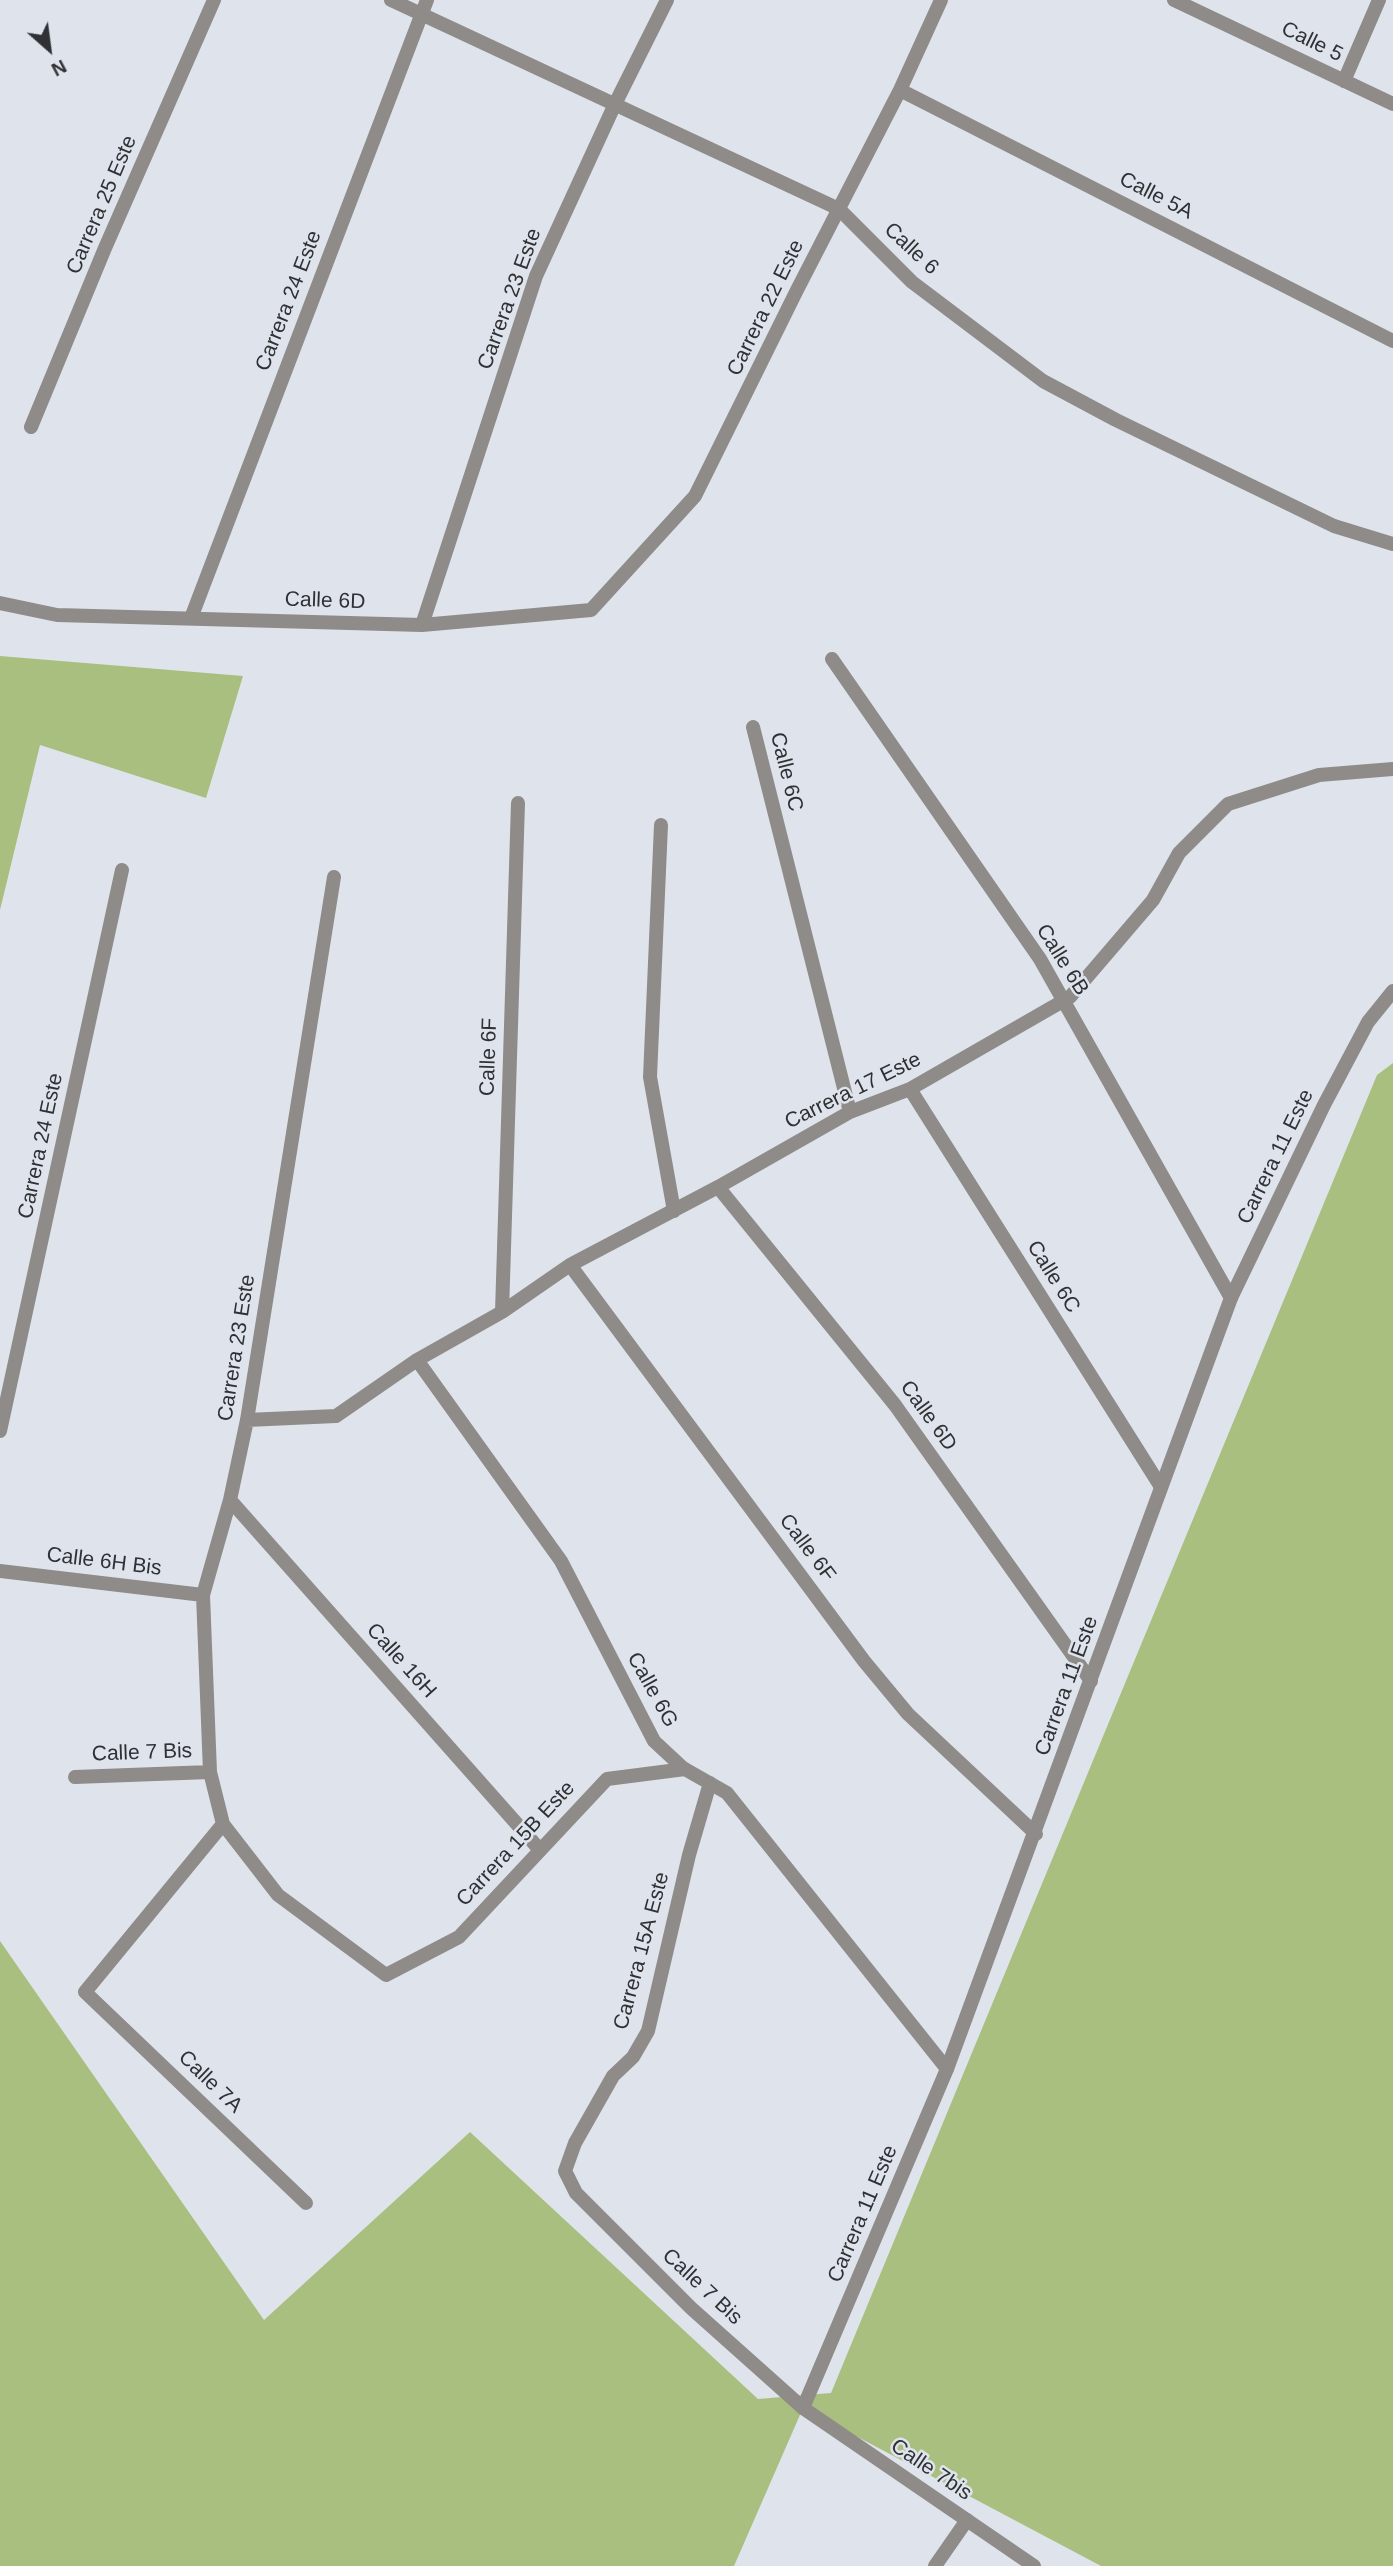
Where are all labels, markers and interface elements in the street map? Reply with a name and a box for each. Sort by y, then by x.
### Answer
north arrow [14,14,84,84]
street label: Calle 5 [1277,16,1347,68]
text: N [48,55,70,80]
street label: Carrera 25 Este [61,132,143,278]
street label: Calle 5A [1115,167,1197,225]
street label: Calle 6 [879,217,943,281]
street label: Carrera 23 Este [473,225,547,373]
street label: Carrera 24 Este [251,227,327,375]
street label: Carrera 22 Este [722,236,810,380]
street label: Calle 6D [284,587,366,615]
street label: Calle 6C [764,730,808,814]
street label: Calle 6B [1030,920,1094,1000]
street label: Calle 6F [475,1017,503,1097]
street label: Carrera 17 Este [781,1047,925,1135]
street label: Carrera 24 Este [13,1071,69,1221]
street label: Carrera 11 Este [1233,1086,1319,1228]
street label: Calle 6C [1021,1236,1085,1318]
street label: Carrera 23 Este [213,1273,261,1423]
street label: Calle 6D [894,1376,962,1456]
street label: Calle 6F [773,1509,841,1587]
street label: Calle 6H Bis [45,1542,163,1582]
street label: Carrera 11 Este [1030,1613,1104,1759]
street label: Calle 16H [361,1618,441,1704]
street label: Calle 6G [621,1648,683,1732]
street label: Calle 7 Bis [91,1739,193,1767]
street label: Carrera 15B Este [451,1776,581,1912]
street label: Carrera 15A Este [609,1869,675,2033]
street label: Calle 7A [173,2045,247,2119]
street label: Carrera 11 Este [823,2142,903,2286]
street label: Calle 7 Bis [657,2244,747,2330]
street label: Calle 7bis [886,2434,976,2506]

